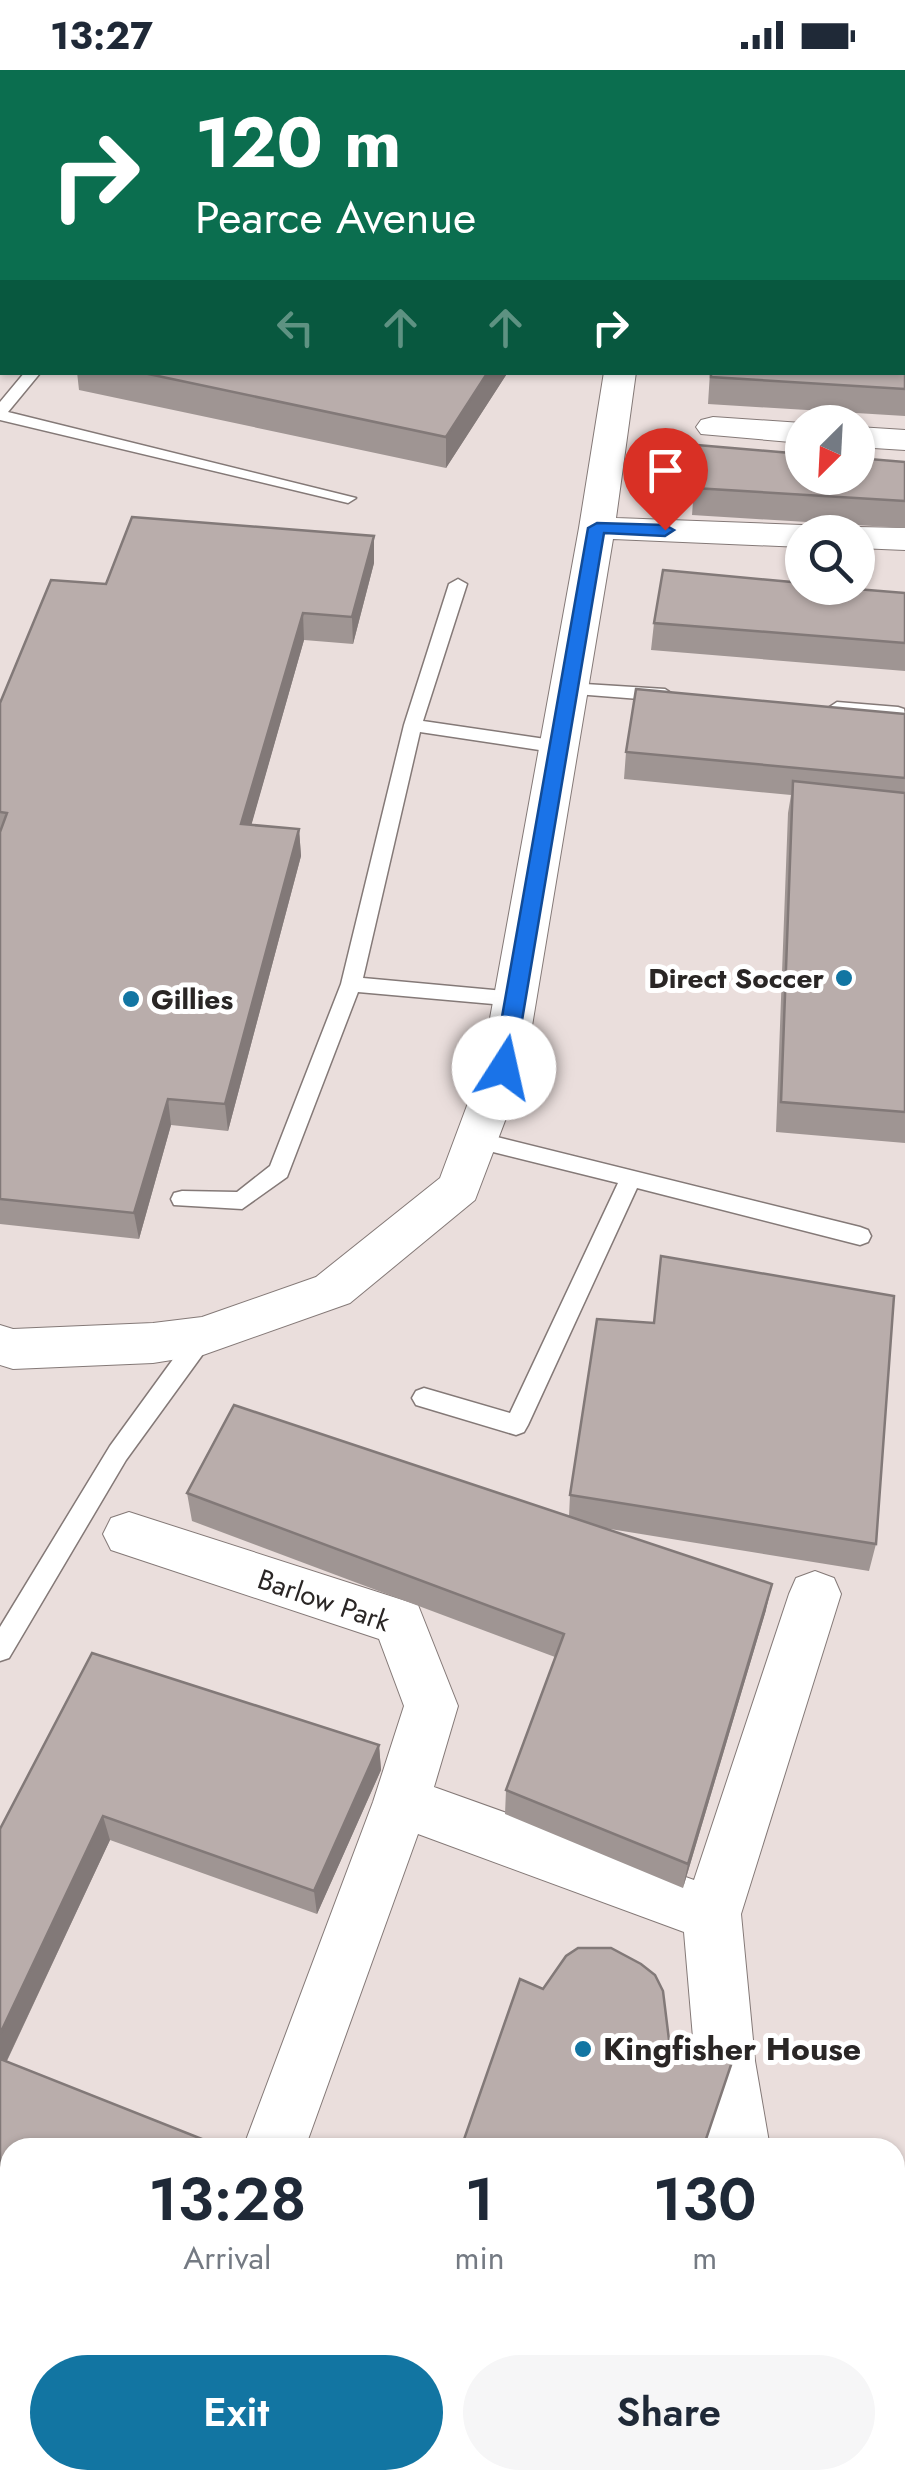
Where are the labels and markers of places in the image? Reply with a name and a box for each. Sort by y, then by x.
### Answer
pin [623,428,708,531]
place label: Direct Soccer [648,958,824,999]
marker: Direct Soccer [833,967,855,989]
place label: Gillies [151,979,233,1020]
marker: Gillies [120,988,142,1010]
place label: Kingfisher House [603,2026,861,2072]
marker: Kingfisher House [572,2038,594,2060]

